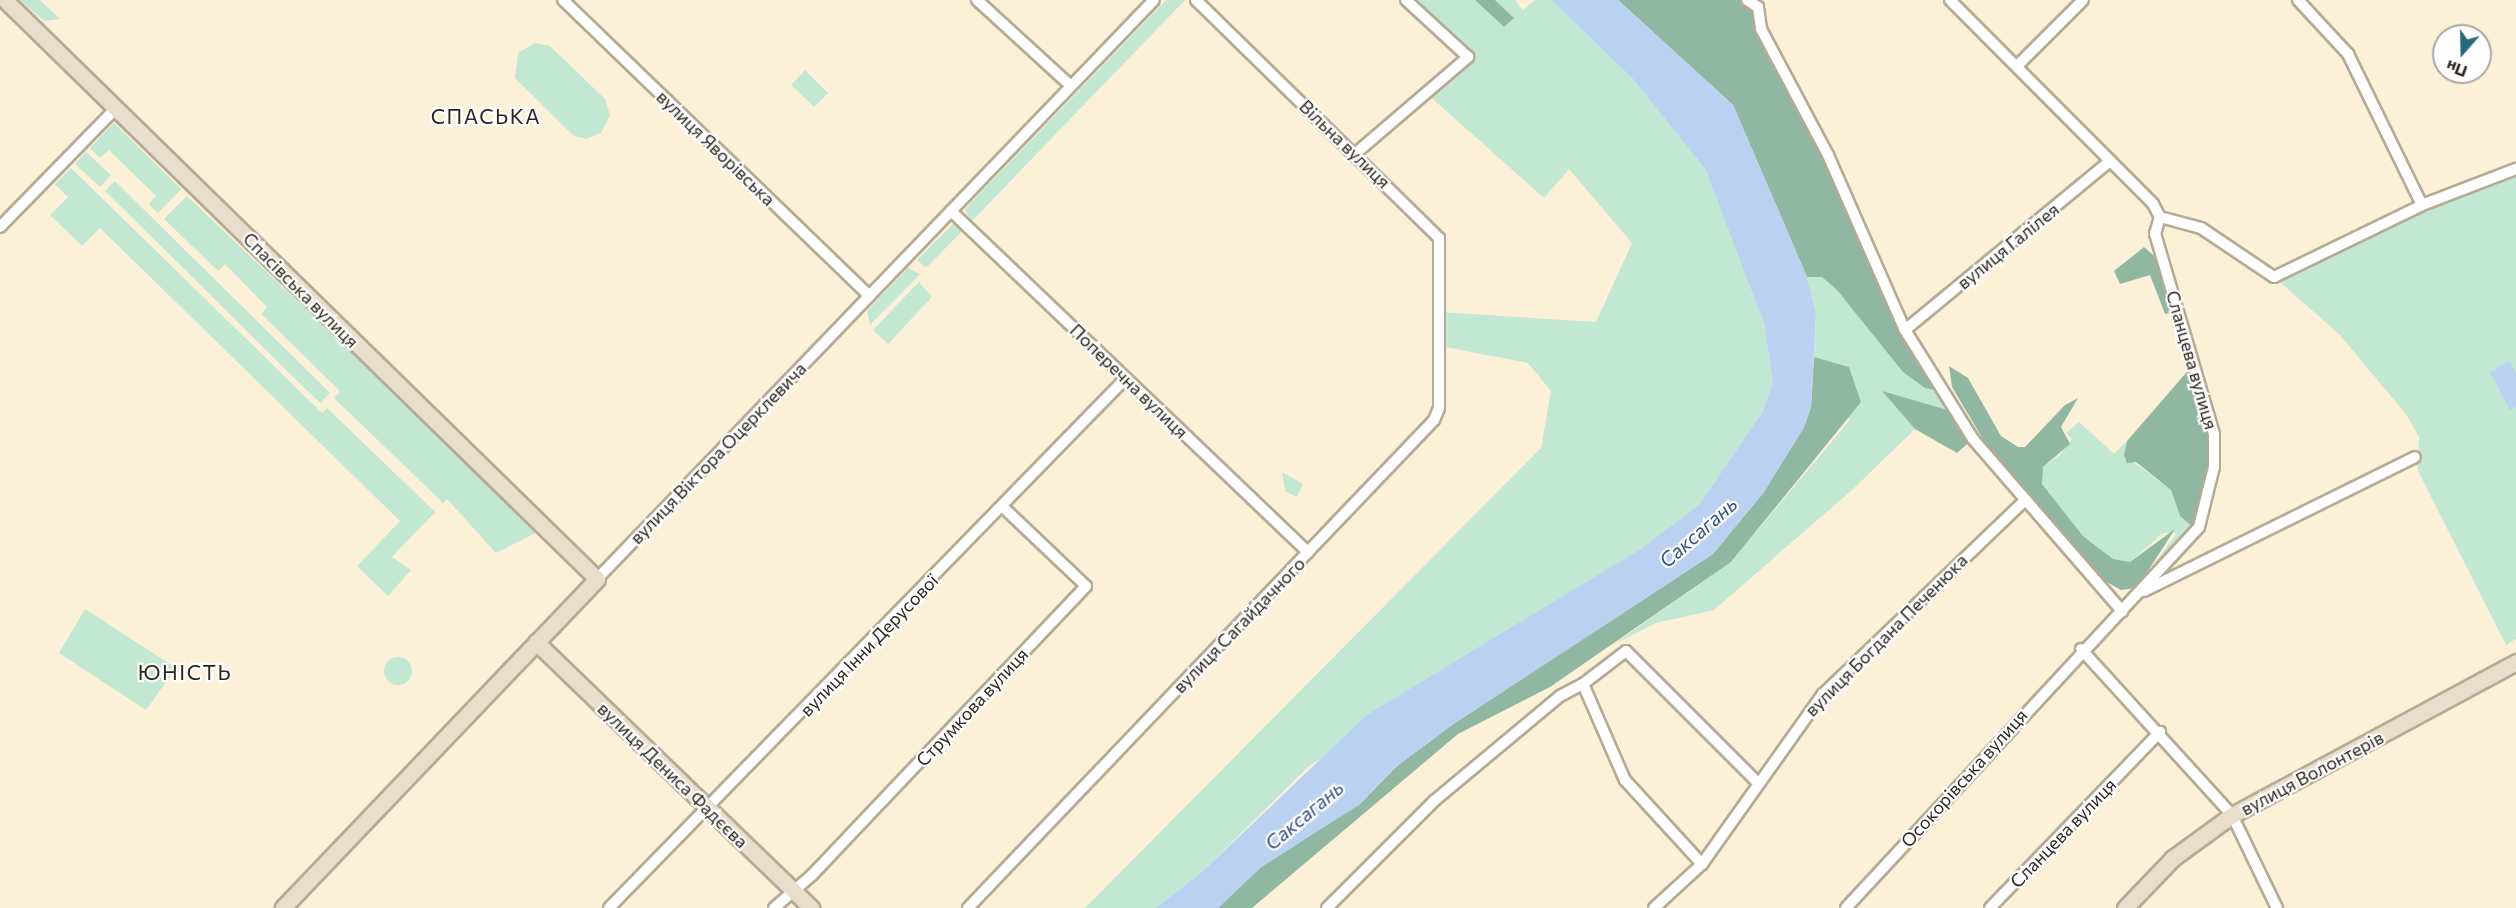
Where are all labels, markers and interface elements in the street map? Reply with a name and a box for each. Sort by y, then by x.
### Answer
north arrow [2432,24,2492,84]
text: Пн [2443,57,2470,82]
street label: вулиця Яворівська [652,86,780,210]
street label: Вільна вулиця [1295,95,1395,193]
district label: СПАСЬКА [431,103,541,129]
street label: вулиця Галілея [1953,198,2063,294]
street label: Спасівська вулиця [239,228,363,352]
street label: Сланцева вулиця [2162,288,2222,432]
street label: Поперечна вулиця [1066,319,1192,443]
street label: вулиця Віктора Оцерклевича [625,358,811,548]
water label: Саксагань [1654,492,1742,572]
street label: вулиця Богдана Печенюка [1800,549,1972,721]
street label: вулиця Сагайдачного [1169,553,1309,697]
street label: вулиця Інни Дерусової [796,569,942,721]
street label: Струмкова вулиця [912,643,1032,771]
district label: ЮНІСТЬ [138,659,232,685]
street label: вулиця Дениса Фадєєва [593,698,753,852]
street label: Осокорівська вулиця [1896,704,2032,852]
street label: вулиця Волонтерів [2237,726,2387,820]
street label: Сланцева вулиця [2005,774,2121,892]
water label: Саксагань [1260,775,1348,855]

